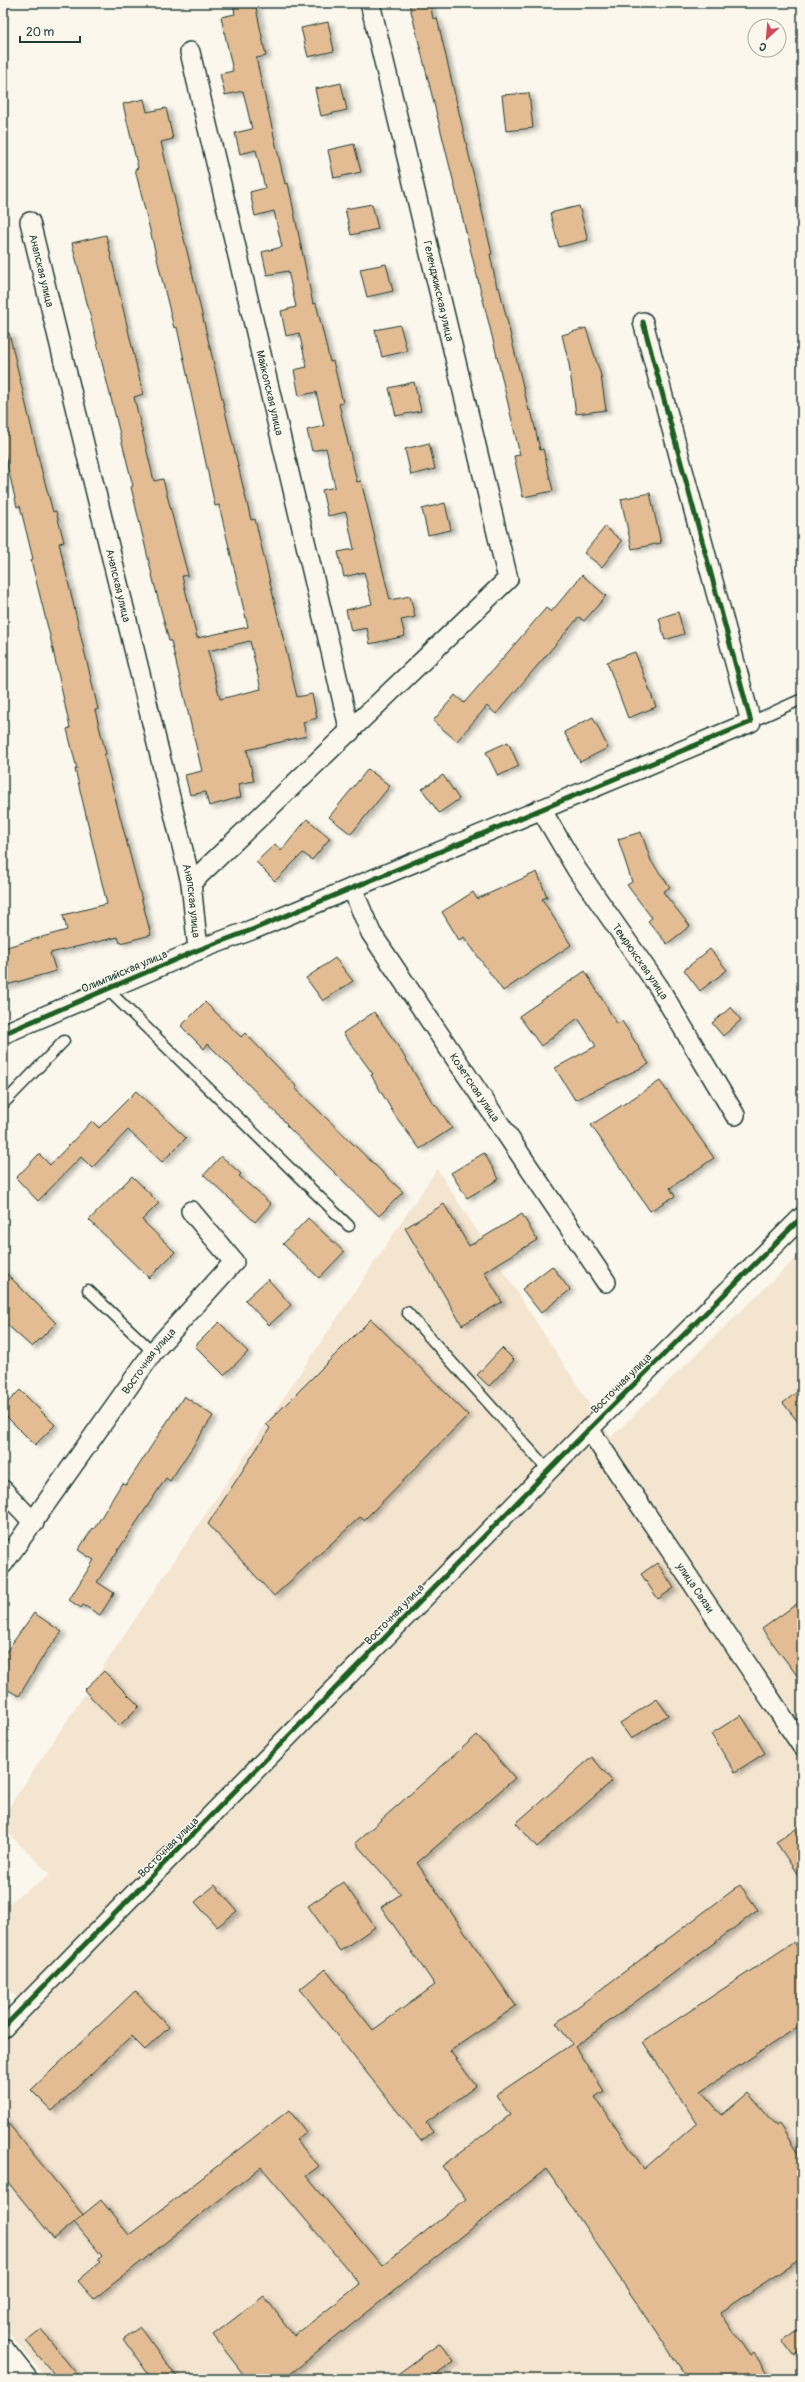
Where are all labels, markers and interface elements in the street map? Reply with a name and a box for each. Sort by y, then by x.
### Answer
scale bar [20,18,80,44]
north arrow [747,18,787,58]
text: 20 m [26,25,55,40]
text: С [757,39,769,54]
street label: Анапская улица [26,233,57,309]
street label: Геленджикская улица [421,240,456,343]
street label: Майкопская улица [253,349,286,437]
street label: Анапская улица [103,548,133,623]
street label: Анапская улица [180,862,203,938]
street label: Темрюкская улица [609,921,671,1002]
street label: Олимпийская улица [79,948,169,995]
street label: Козетская улица [447,1051,502,1124]
street label: Восточная улица [119,1325,179,1397]
street label: Восточная улица [588,1350,654,1416]
street label: улица Связи [673,1560,717,1615]
street label: Восточная улица [362,1581,427,1648]
street label: Восточная улица [135,1814,201,1880]

